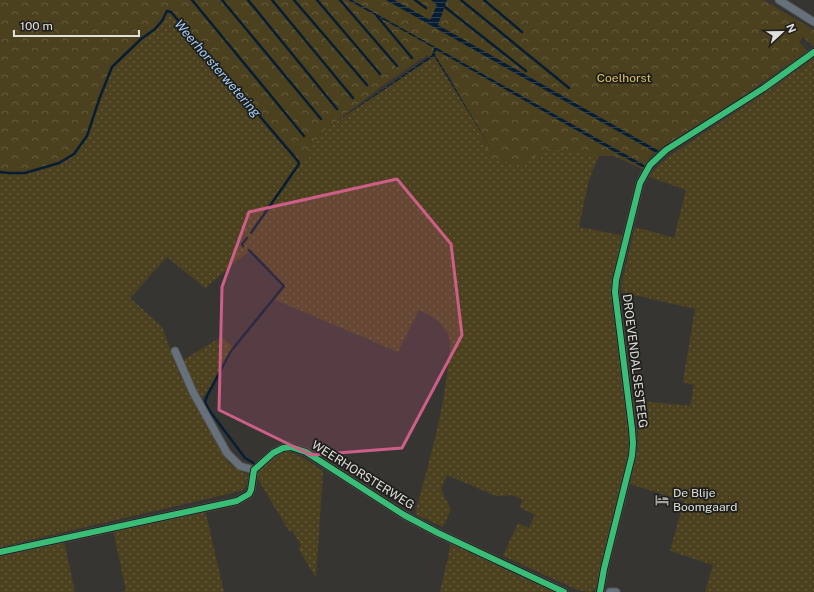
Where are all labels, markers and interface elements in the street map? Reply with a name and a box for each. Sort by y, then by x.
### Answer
scale bar [14,12,139,38]
north arrow [762,12,802,52]
water label: Weerhorsterwetering [171,17,264,120]
text: 100 m [20,19,53,33]
text: N [784,22,798,34]
park label: Coelhorst [597,71,652,85]
street label: DROEVENDALSESTEEG [620,293,650,429]
street label: WEERHORSTERWEG [309,438,417,512]
place label: De Blije Boomgaard [673,486,737,514]
hotel icon: De Blije Boomgaard [654,492,670,508]

